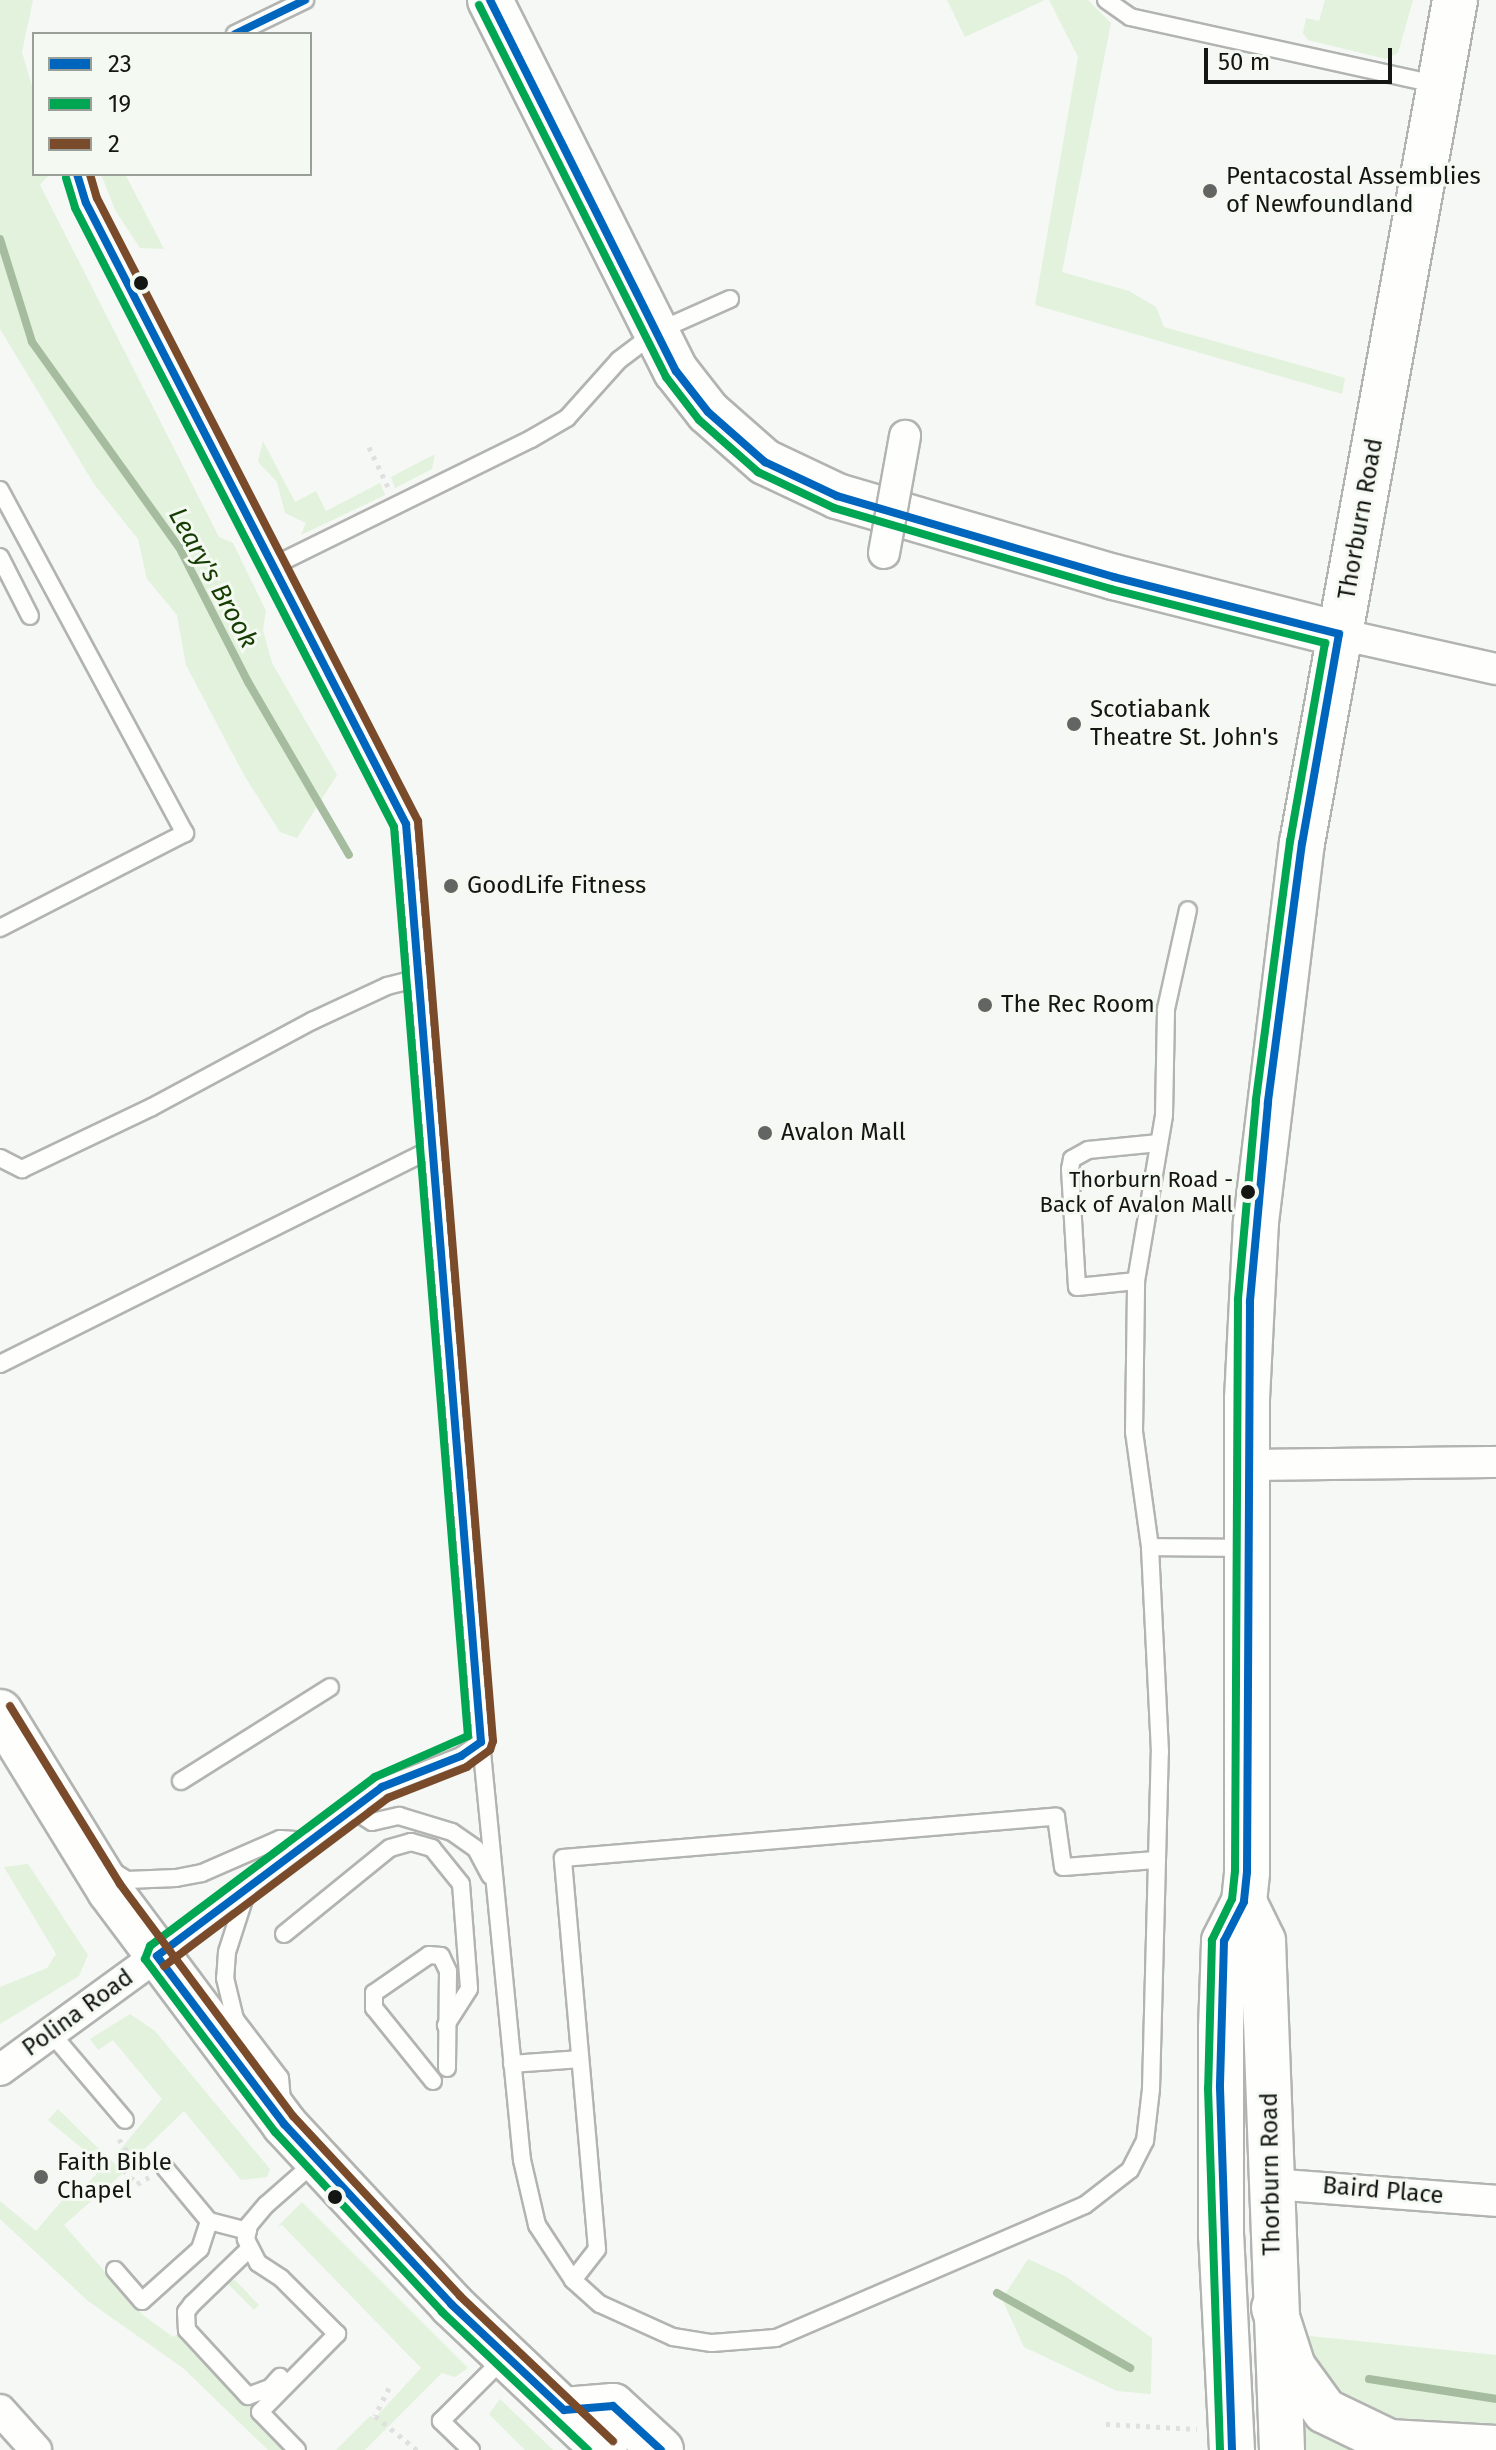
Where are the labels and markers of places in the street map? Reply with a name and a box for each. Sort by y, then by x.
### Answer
place label: Pentacostal Assemblies of Newfoundland [1226,163,1481,219]
marker: Pentacostal Assemblies of Newfoundland [1201,182,1219,200]
unlabelled marker [133,275,149,291]
place label: Scotiabank Theatre St. John's [1090,696,1278,752]
marker: Scotiabank Theatre St. John's [1065,715,1083,733]
place label: GoodLife Fitness [467,872,646,900]
marker: GoodLife Fitness [442,877,460,895]
place label: The Rec Room [1001,991,1155,1019]
marker: The Rec Room [976,996,994,1014]
place label: Avalon Mall [781,1119,906,1147]
marker: Avalon Mall [756,1124,774,1142]
place label: Thorburn Road - Back of Avalon Mall [1040,1166,1233,1218]
marker: Thorburn Road - Back of Avalon Mall [1240,1184,1256,1200]
place label: Faith Bible Chapel [57,2149,172,2205]
marker: Faith Bible Chapel [32,2168,50,2186]
unlabelled marker [327,2189,343,2205]

